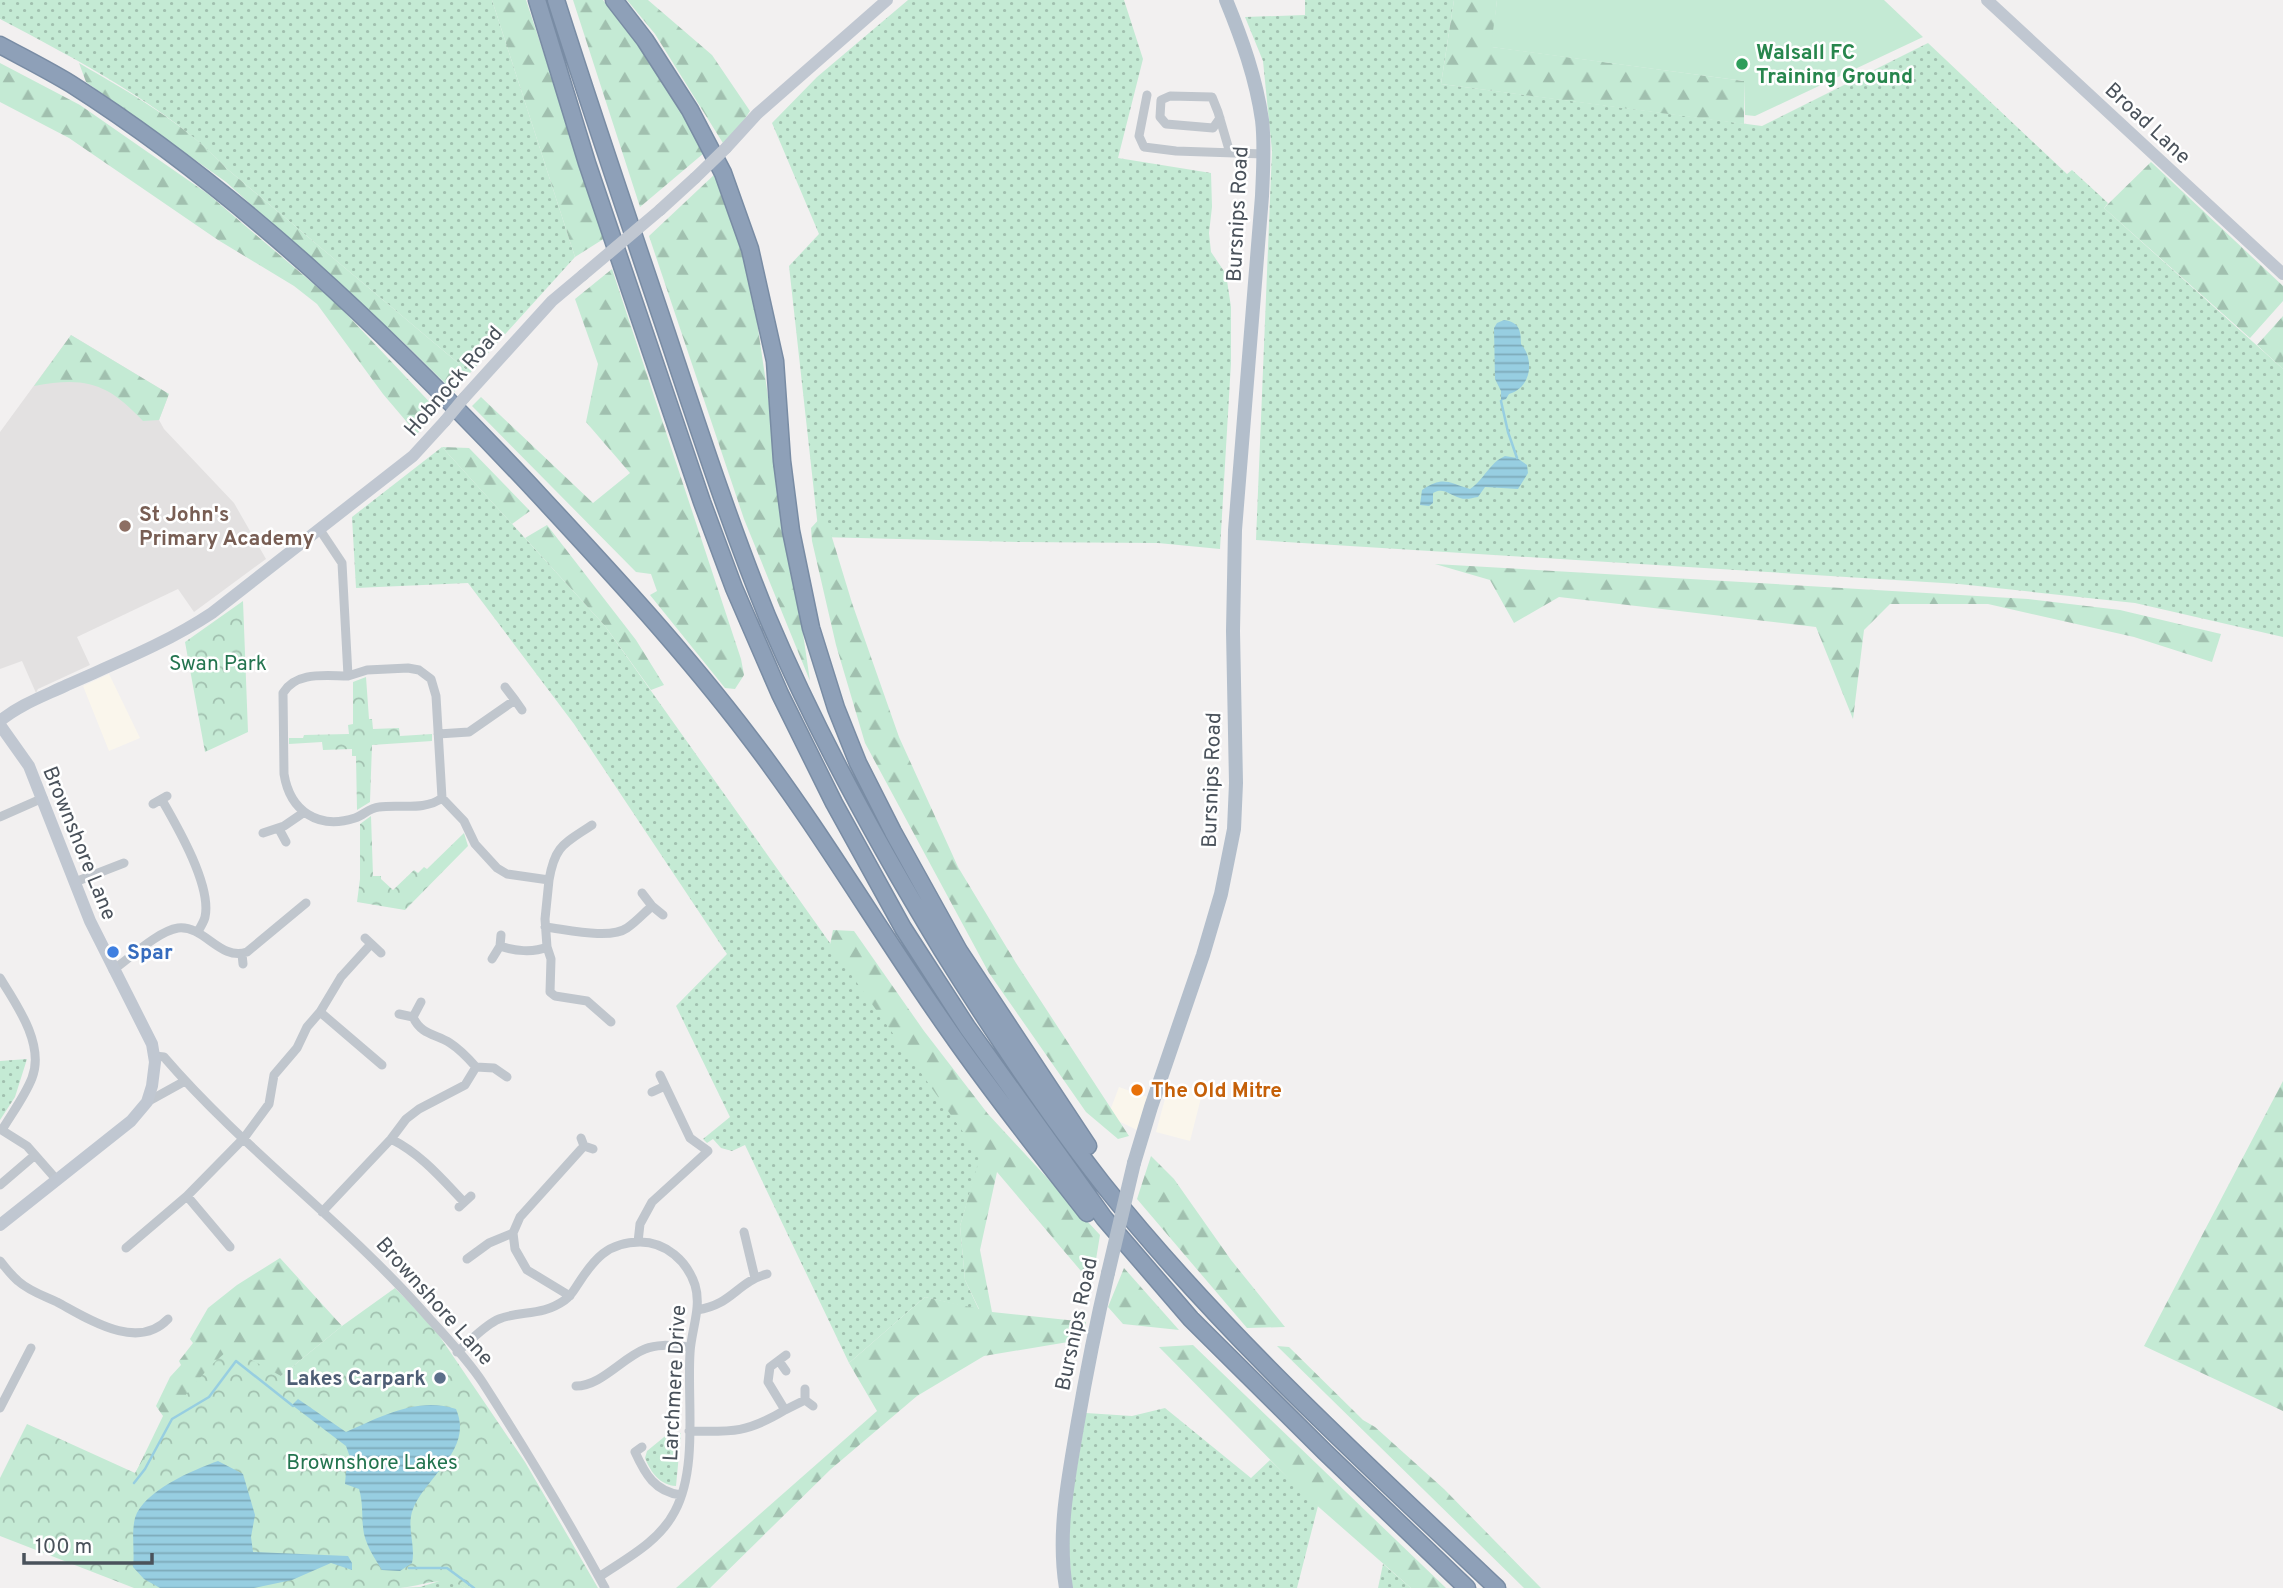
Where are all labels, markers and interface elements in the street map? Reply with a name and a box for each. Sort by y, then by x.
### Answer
place label: Walsall FC Training Ground [1756,40,1913,91]
marker: Walsall FC Training Ground [1734,56,1750,72]
street label: Broad Lane [2098,77,2196,171]
street label: Bursnips Road [1221,146,1256,283]
street label: Hobnock Road [399,321,509,443]
place label: St John's Primary Academy [139,502,315,553]
marker: St John's Primary Academy [117,518,133,534]
park label: Swan Park [169,651,267,678]
street label: Bursnips Road [1197,712,1228,848]
street label: Brownshore Lane [35,763,122,925]
place label: Spar [127,940,173,967]
marker: Spar [105,944,121,960]
place label: The Old Mitre [1151,1078,1282,1105]
marker: The Old Mitre [1129,1082,1145,1098]
street label: Brownshore Lane [369,1232,499,1372]
street label: Bursnips Road [1050,1255,1105,1394]
street label: Larchmere Drive [658,1304,693,1462]
place label: Lakes Carpark [286,1366,426,1393]
marker: Lakes Carpark [432,1370,448,1386]
park label: Brownshore Lakes [286,1450,458,1477]
scale bar [24,1522,152,1566]
text: 100 m [35,1534,92,1561]

